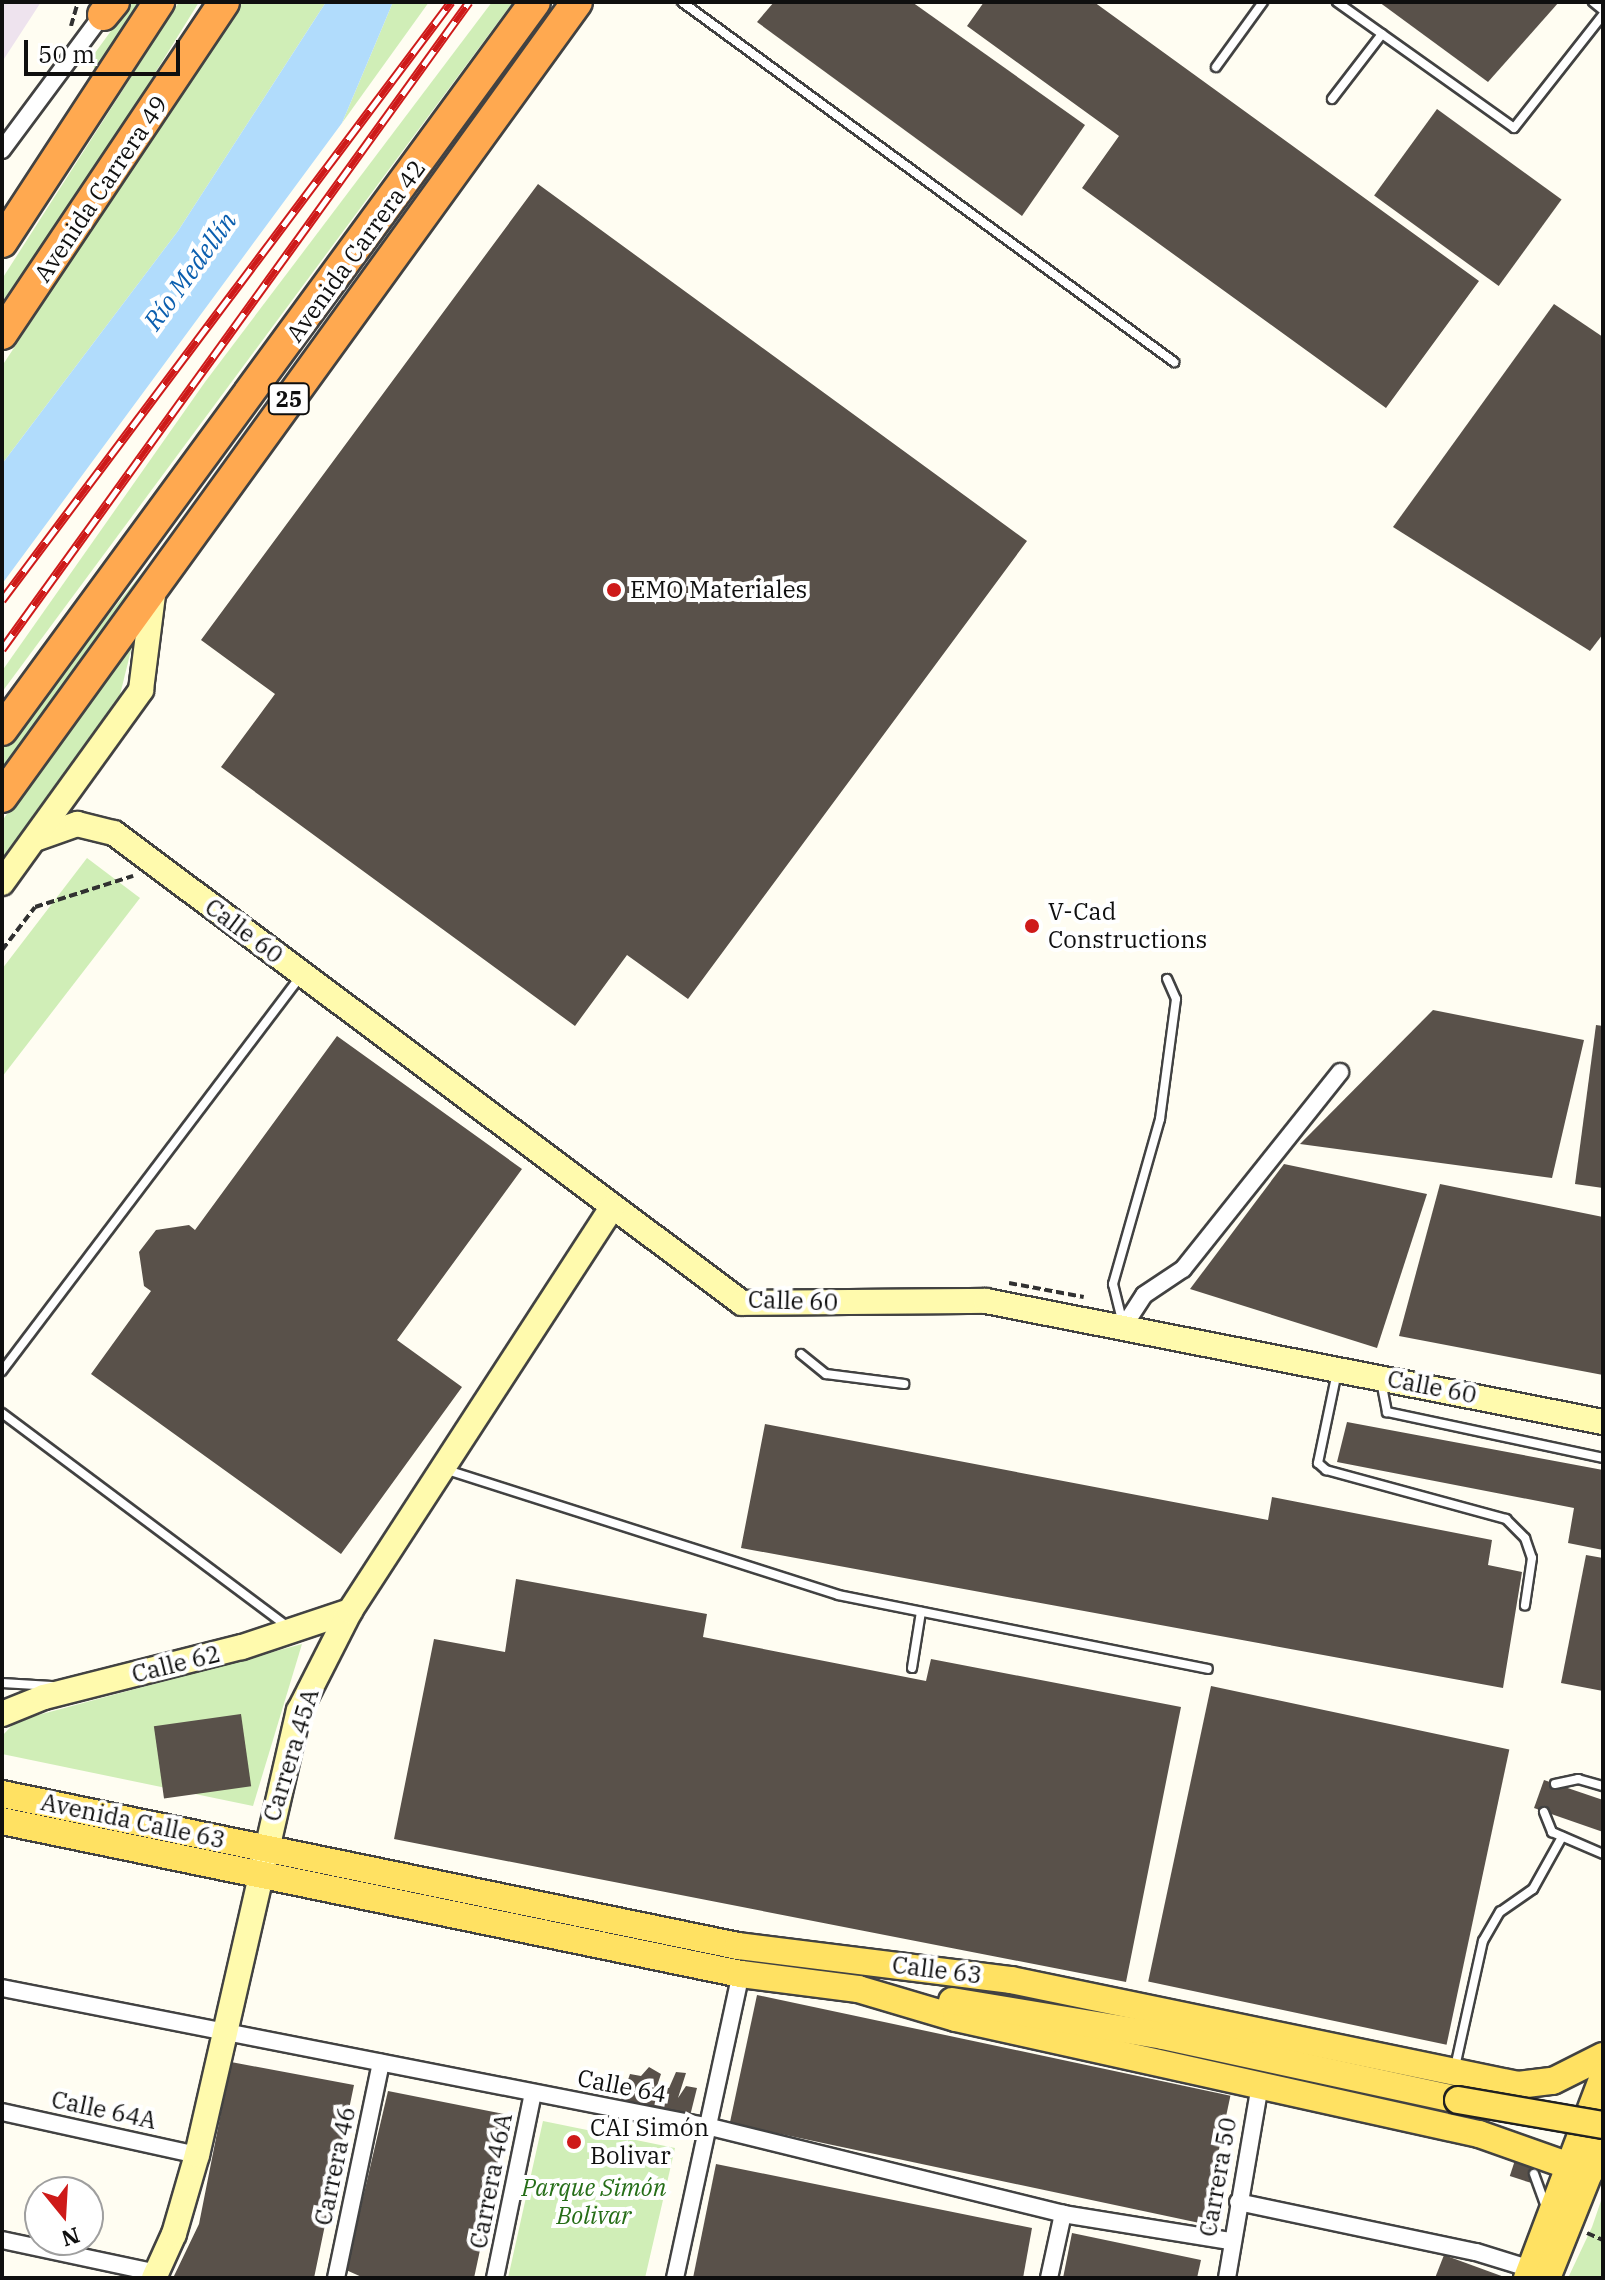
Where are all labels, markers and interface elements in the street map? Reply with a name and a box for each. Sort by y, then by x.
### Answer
scale bar [28,24,184,74]
text: 50 m [38,38,95,70]
street label: Avenida Carrera 49 [28,91,174,287]
street label: Avenida Carrera 42 [280,154,432,348]
water label: Río Medellín [137,206,243,336]
road number: 25 [267,381,311,417]
place label: EMO Materiales [630,576,807,604]
marker: EMO Materiales [605,581,623,599]
street label: Calle 60 [199,892,289,970]
place label: V-Cad Constructions [1048,898,1207,954]
marker: V-Cad Constructions [1023,917,1041,935]
street label: Calle 60 [747,1285,839,1317]
street label: Calle 60 [1385,1364,1479,1410]
street label: Calle 62 [129,1639,223,1689]
street label: Carrera 45A [257,1685,325,1825]
street label: Avenida Calle 63 [38,1787,228,1855]
street label: Calle 63 [891,1950,983,1990]
street label: Calle 64 [575,2063,669,2109]
street label: Calle 64A [49,2085,159,2135]
street label: Carrera 46 [308,2104,362,2228]
street label: Carrera 46A [464,2111,518,2251]
place label: CAI Simón Bolivar [590,2114,709,2170]
street label: Carrera 50 [1193,2115,1243,2239]
marker: CAI Simón Bolivar [565,2133,583,2151]
park label: Parque Simón Bolivar [522,2174,666,2230]
north arrow [24,2176,104,2256]
text: N [58,2221,84,2254]

